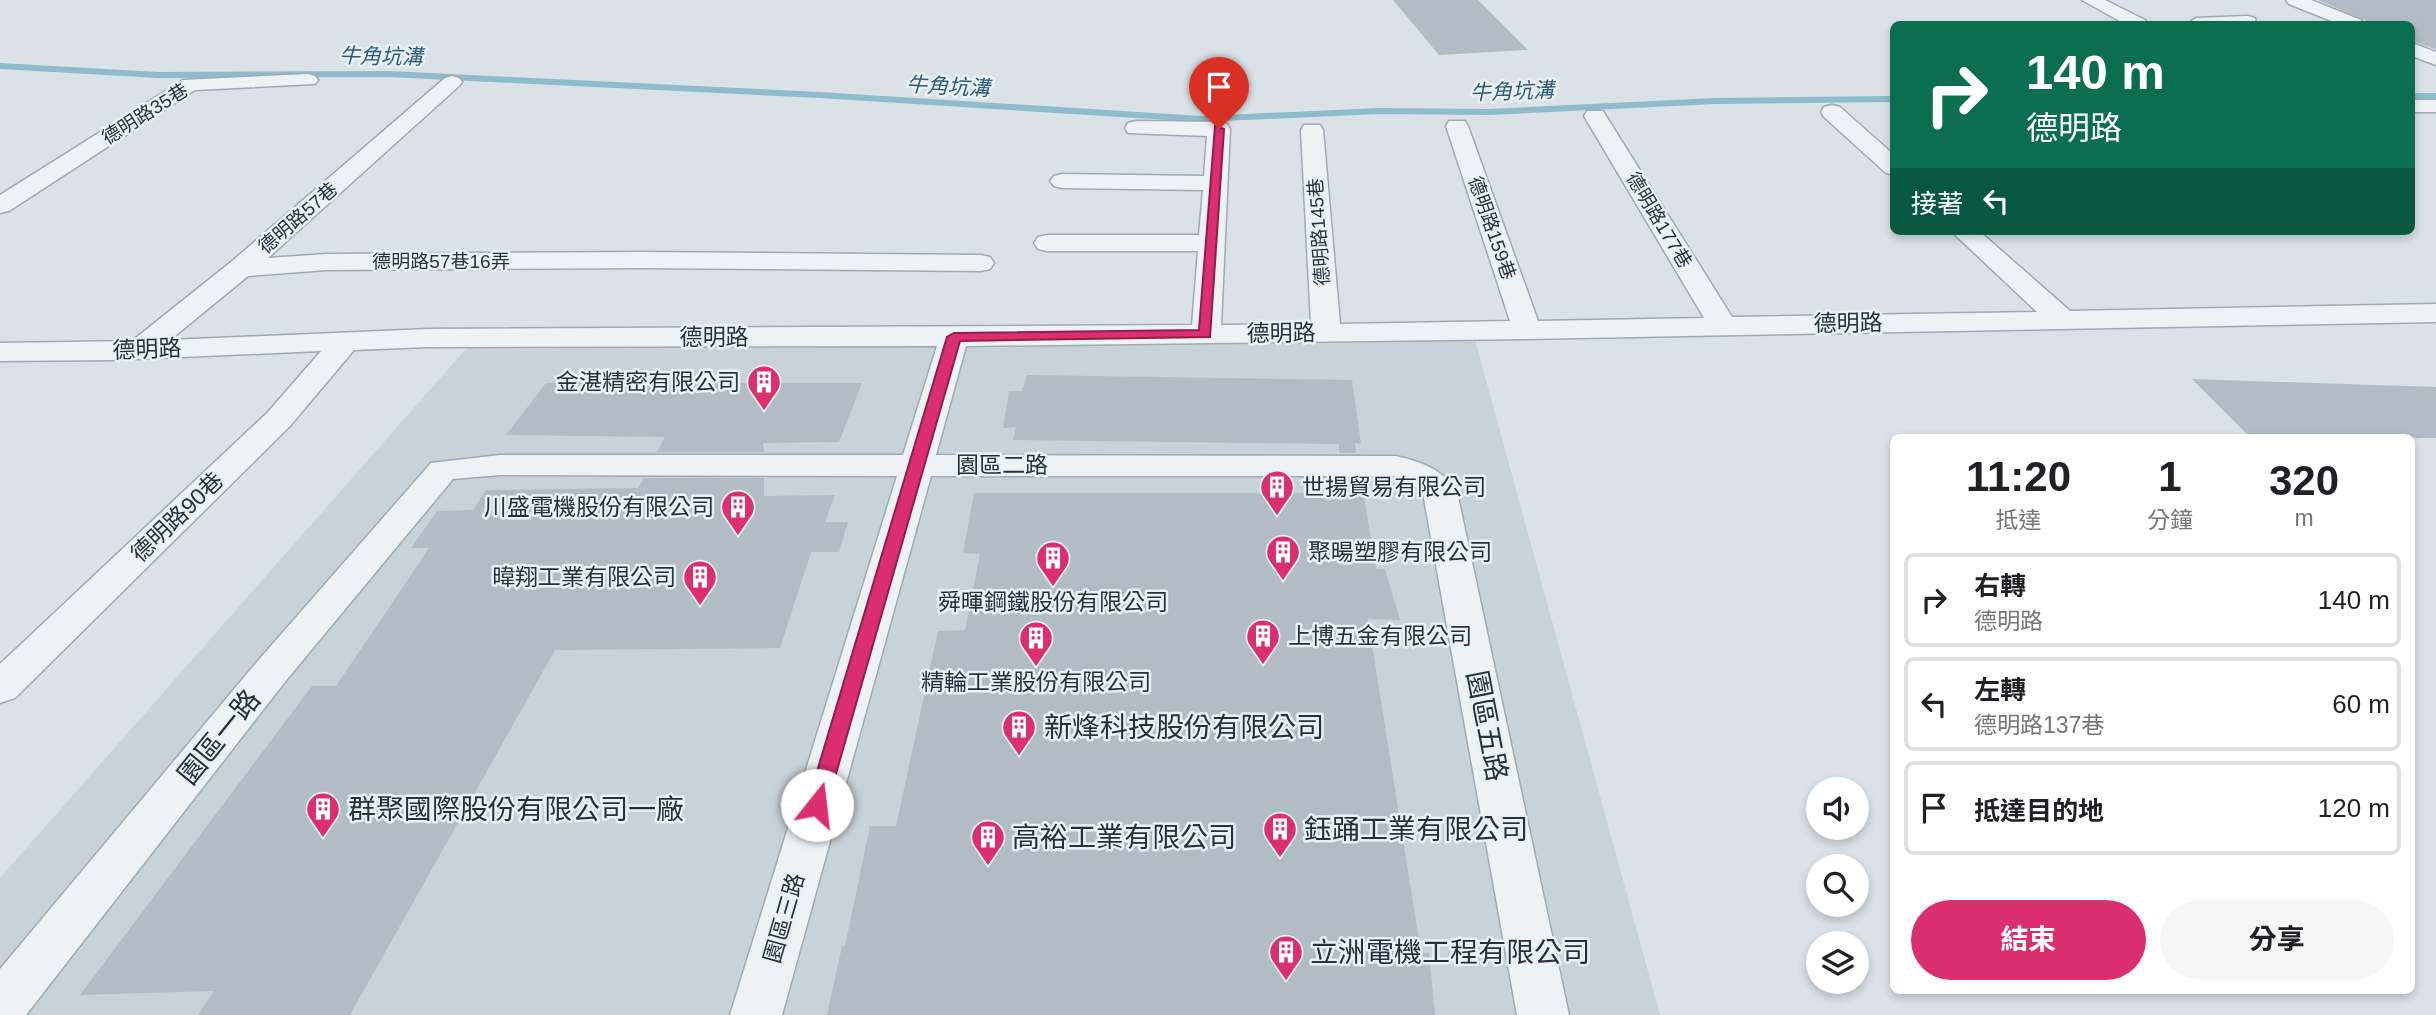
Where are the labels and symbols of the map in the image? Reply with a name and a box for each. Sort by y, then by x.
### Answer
water label: 牛角坑溝 [339,44,426,68]
pin [1189,57,1249,129]
water label: 牛角坑溝 [905,72,994,100]
water label: 牛角坑溝 [1470,78,1557,104]
street label: 德明路35巷 [98,79,192,149]
street label: 德明路177巷 [1622,168,1696,272]
street label: 德明路159巷 [1465,174,1519,282]
street label: 德明路57巷 [254,178,342,258]
street label: 德明路145巷 [1305,178,1333,286]
street label: 德明路57巷16弄 [372,251,510,272]
street label: 德明路 [1813,309,1883,337]
street label: 德明路 [1246,319,1316,347]
street label: 德明路 [680,324,749,350]
street label: 德明路 [112,335,182,363]
building icon: 金湛精密有限公司 [745,363,783,412]
place label: 金湛精密有限公司 [556,369,740,395]
street label: 園區二路 [956,452,1048,478]
street label: 德明路90巷 [126,467,228,567]
building icon: 世揚貿易有限公司 [1258,468,1296,517]
place label: 世揚貿易有限公司 [1302,474,1486,500]
building icon: 川盛電機股份有限公司 [719,488,757,537]
place label: 川盛電機股份有限公司 [484,494,714,520]
building icon: 聚暘塑膠有限公司 [1264,533,1302,582]
building icon: 舜暉鋼鐵股份有限公司 [1034,539,1072,588]
place label: 聚暘塑膠有限公司 [1308,539,1492,565]
building icon: 暐翔工業有限公司 [681,558,719,607]
place label: 暐翔工業有限公司 [492,564,676,590]
place label: 舜暉鋼鐵股份有限公司 [938,589,1168,615]
building icon: 上博五金有限公司 [1244,617,1282,666]
building icon: 精輪工業股份有限公司 [1017,619,1055,668]
place label: 上博五金有限公司 [1288,623,1472,649]
street label: 園區五路 [1461,668,1513,784]
place label: 精輪工業股份有限公司 [921,669,1151,695]
street label: 園區一路 [172,684,266,790]
building icon: 新烽科技股份有限公司 [1000,708,1038,757]
place label: 新烽科技股份有限公司 [1044,712,1324,743]
position arrow [780,768,854,842]
building icon: 群聚國際股份有限公司一廠 [304,790,342,839]
place label: 群聚國際股份有限公司一廠 [348,794,684,825]
building icon: 鈺踊工業有限公司 [1261,810,1299,859]
place label: 鈺踊工業有限公司 [1304,814,1528,845]
building icon: 高裕工業有限公司 [969,818,1007,867]
place label: 高裕工業有限公司 [1012,822,1236,853]
street label: 園區三路 [759,870,809,966]
building icon: 立洲電機工程有限公司 [1267,933,1305,982]
place label: 立洲電機工程有限公司 [1310,937,1590,968]

